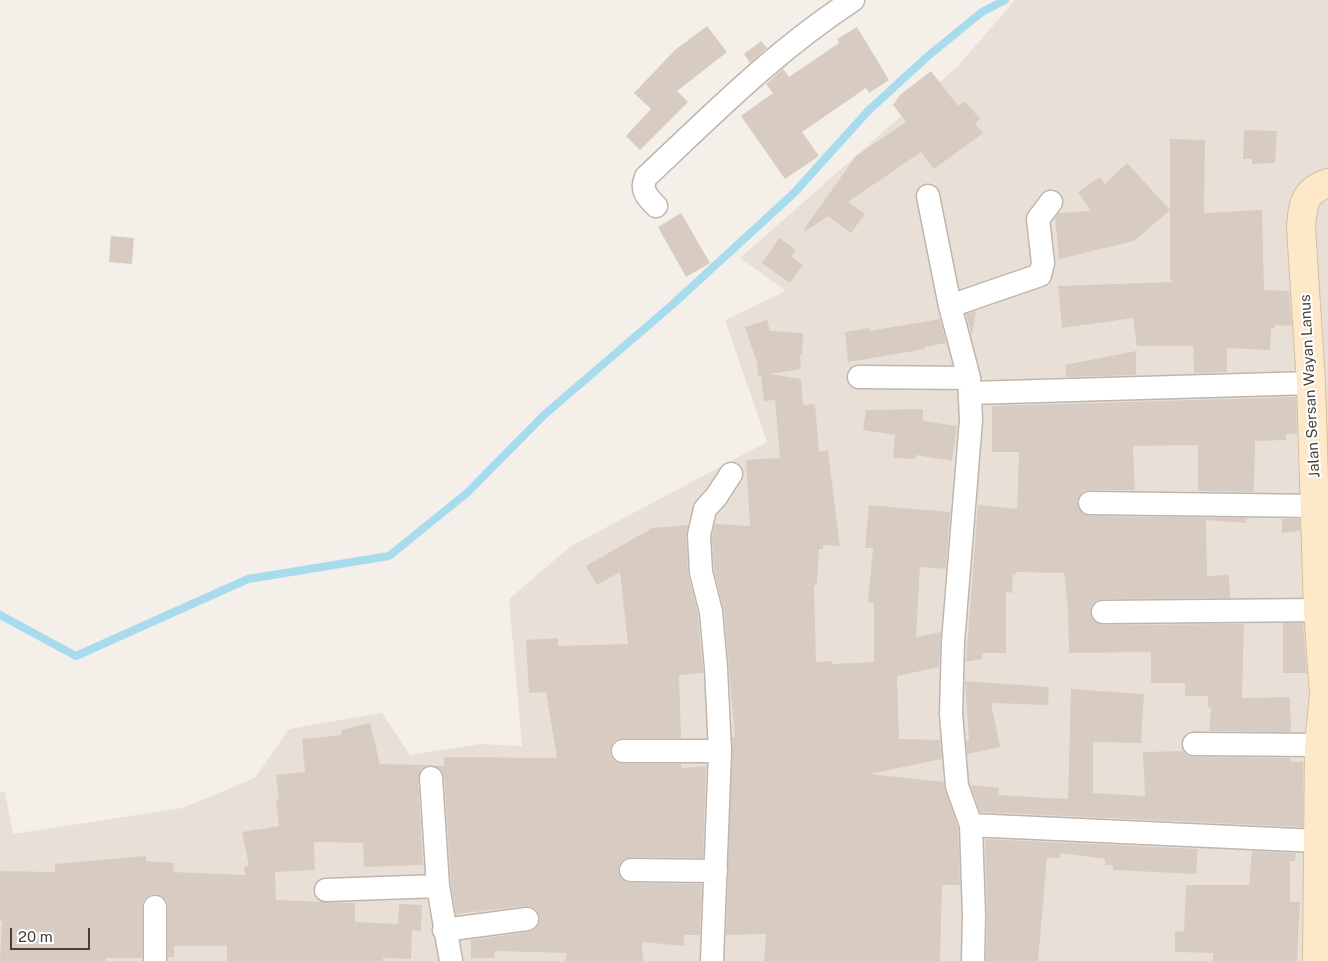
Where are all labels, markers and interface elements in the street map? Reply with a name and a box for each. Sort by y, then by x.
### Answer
street label: Jalan Sersan Wayan Lanus [1296,294,1324,478]
scale bar [12,918,92,950]
text: 20 m [18,928,53,945]

